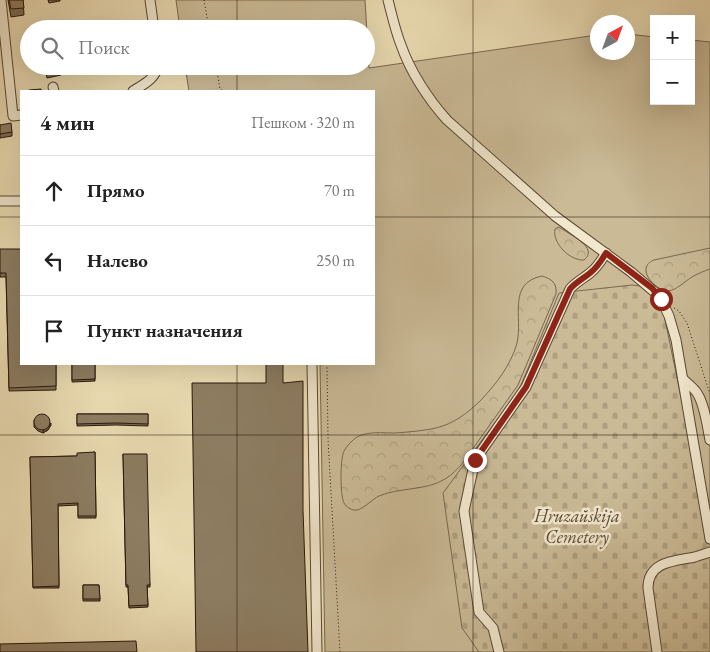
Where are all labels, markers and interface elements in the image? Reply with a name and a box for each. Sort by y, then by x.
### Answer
north arrow [590,15,635,60]
map controls [650,15,695,105]
button: + [650,15,695,60]
search box [20,20,375,75]
icon: search [38,34,66,62]
text: Поиск [78,35,130,60]
button: − [650,60,695,105]
text: 4 мин [40,109,95,136]
text: Пешком · 320 m [251,112,355,133]
icon: ahead [40,177,68,205]
text: Прямо [87,178,145,203]
text: 70 m [324,180,355,201]
icon: left [40,247,68,275]
text: Налево [87,248,148,273]
text: 250 m [316,250,355,271]
route start [650,288,673,311]
icon: arrive [40,317,68,345]
text: Пункт назначения [87,318,243,343]
route end [464,449,487,472]
park label: Hruzaŭskija Cemetery [533,504,620,549]

